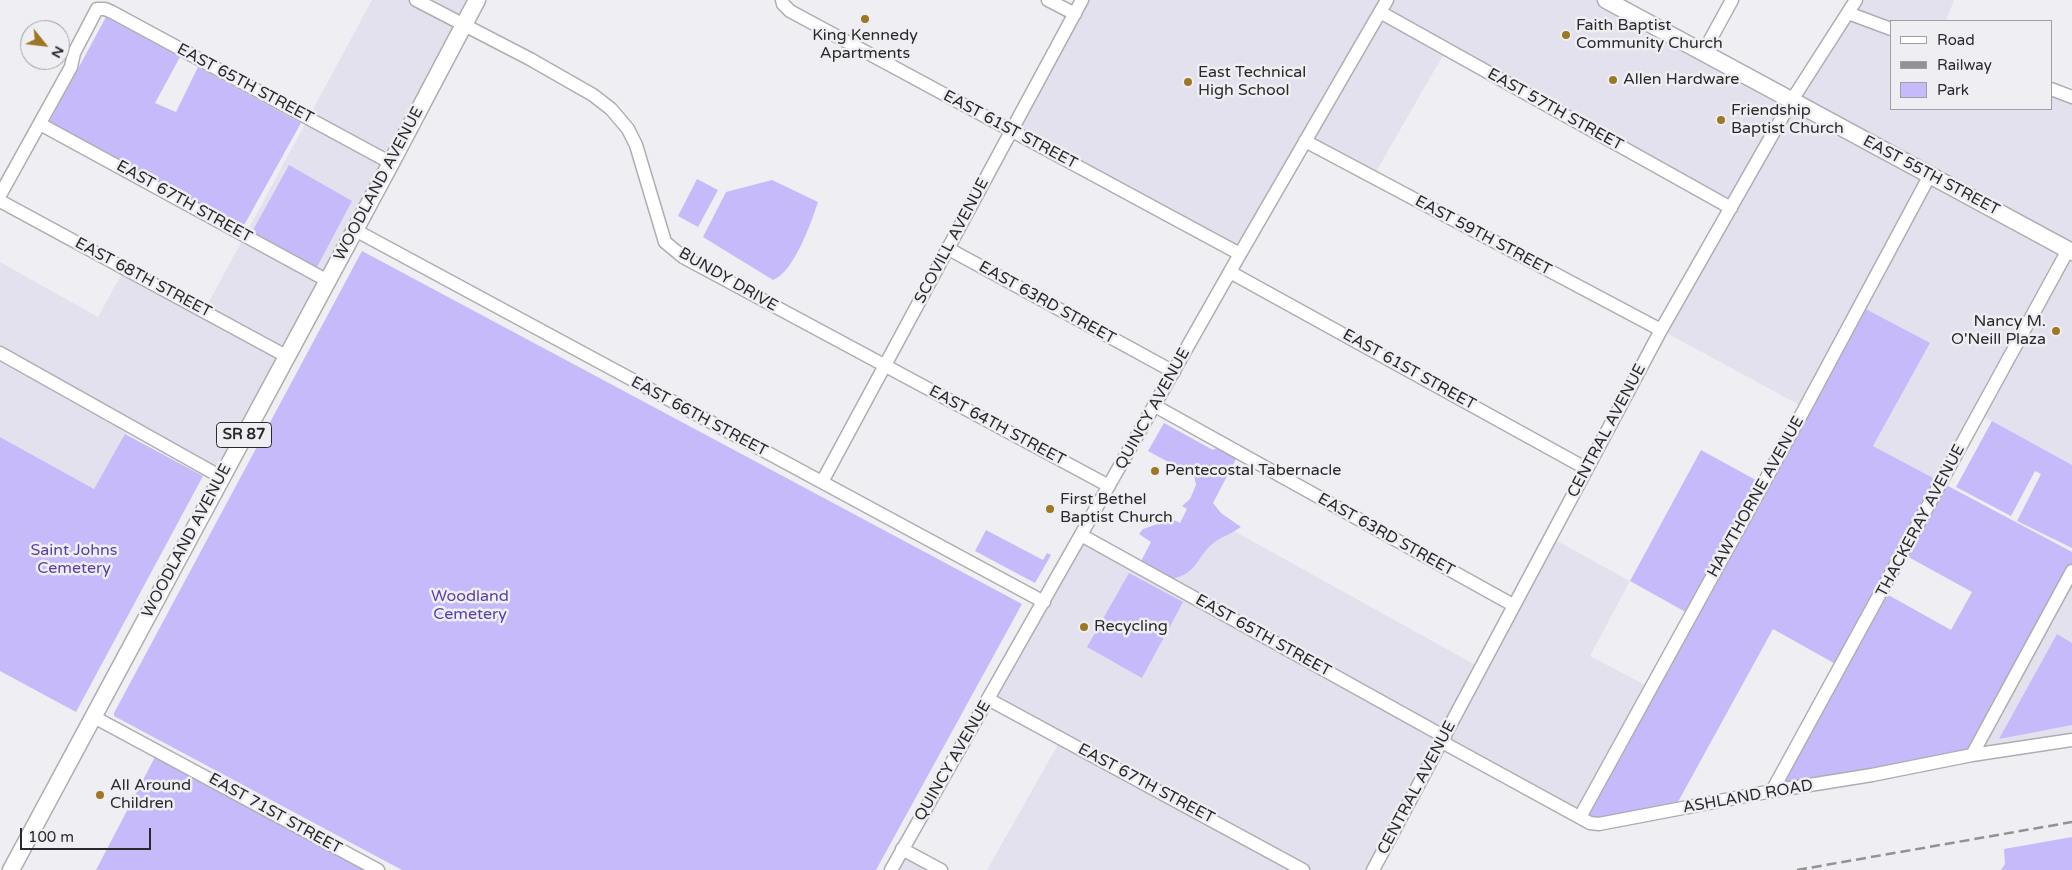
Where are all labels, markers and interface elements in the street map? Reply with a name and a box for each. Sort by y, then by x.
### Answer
marker: King Kennedy Apartments [859,13,871,25]
place label: Faith Baptist Community Church [1576,16,1723,54]
north arrow [20,20,70,70]
legend [1890,20,2052,110]
place label: King Kennedy Apartments [812,26,918,64]
marker: Faith Baptist Community Church [1560,29,1572,41]
text: Road [1937,31,1975,49]
street label: EAST 65TH STREET [173,40,317,128]
text: N [48,43,68,61]
text: Railway [1937,56,1992,74]
place label: East Technical High School [1198,63,1306,101]
street label: EAST 57TH STREET [1484,65,1626,155]
place label: Allen Hardware [1623,70,1739,90]
marker: Allen Hardware [1607,74,1619,86]
marker: East Technical High School [1182,76,1194,88]
text: Park [1937,81,1969,99]
street label: EAST 61ST STREET [940,87,1080,173]
place label: Friendship Baptist Church [1731,101,1844,139]
street label: WOODLAND AVENUE [330,104,428,264]
marker: Friendship Baptist Church [1715,114,1727,126]
street label: EAST 55TH STREET [1859,132,2003,220]
street label: EAST 67TH STREET [113,157,255,247]
street label: SCOVILL AVENUE [911,175,993,307]
street label: EAST 59TH STREET [1411,192,1555,280]
street label: EAST 68TH STREET [71,234,215,322]
street label: BUNDY DRIVE [675,244,781,316]
street label: EAST 63RD STREET [975,257,1119,349]
place label: Nancy M. O'Neill Plaza [1951,312,2046,350]
street label: EAST 61ST STREET [1339,325,1479,415]
marker: Nancy M. O'Neill Plaza [2050,325,2062,337]
street label: QUINCY AVENUE [1112,345,1194,473]
street label: CENTRAL AVENUE [1564,361,1650,501]
street label: EAST 66TH STREET [627,373,771,461]
street label: EAST 64TH STREET [925,382,1069,470]
street label: HAWTHORNE AVENUE [1704,413,1808,581]
road number: SR 87 [216,422,272,448]
street label: THACKERAY AVENUE [1873,441,1969,601]
street label: WOODLAND AVENUE [138,461,236,621]
place label: Pentecostal Tabernacle [1165,461,1341,481]
marker: Pentecostal Tabernacle [1149,465,1161,477]
street label: EAST 63RD STREET [1314,489,1458,581]
place label: First Bethel Baptist Church [1060,490,1173,528]
marker: First Bethel Baptist Church [1044,503,1056,515]
park label: Saint Johns Cemetery [30,541,118,579]
park label: Woodland Cemetery [431,587,509,625]
street label: EAST 65TH STREET [1192,591,1334,681]
place label: Recycling [1094,617,1168,637]
marker: Recycling [1078,621,1090,633]
street label: QUINCY AVENUE [911,697,995,825]
street label: CENTRAL AVENUE [1374,718,1460,858]
street label: EAST 67TH STREET [1074,740,1218,828]
street label: EAST 71ST STREET [205,769,345,859]
place label: All Around Children [110,776,191,814]
street label: ASHLAND ROAD [1681,776,1815,818]
marker: All Around Children [94,789,106,801]
scale bar [22,818,154,850]
text: 100 m [28,828,74,846]

